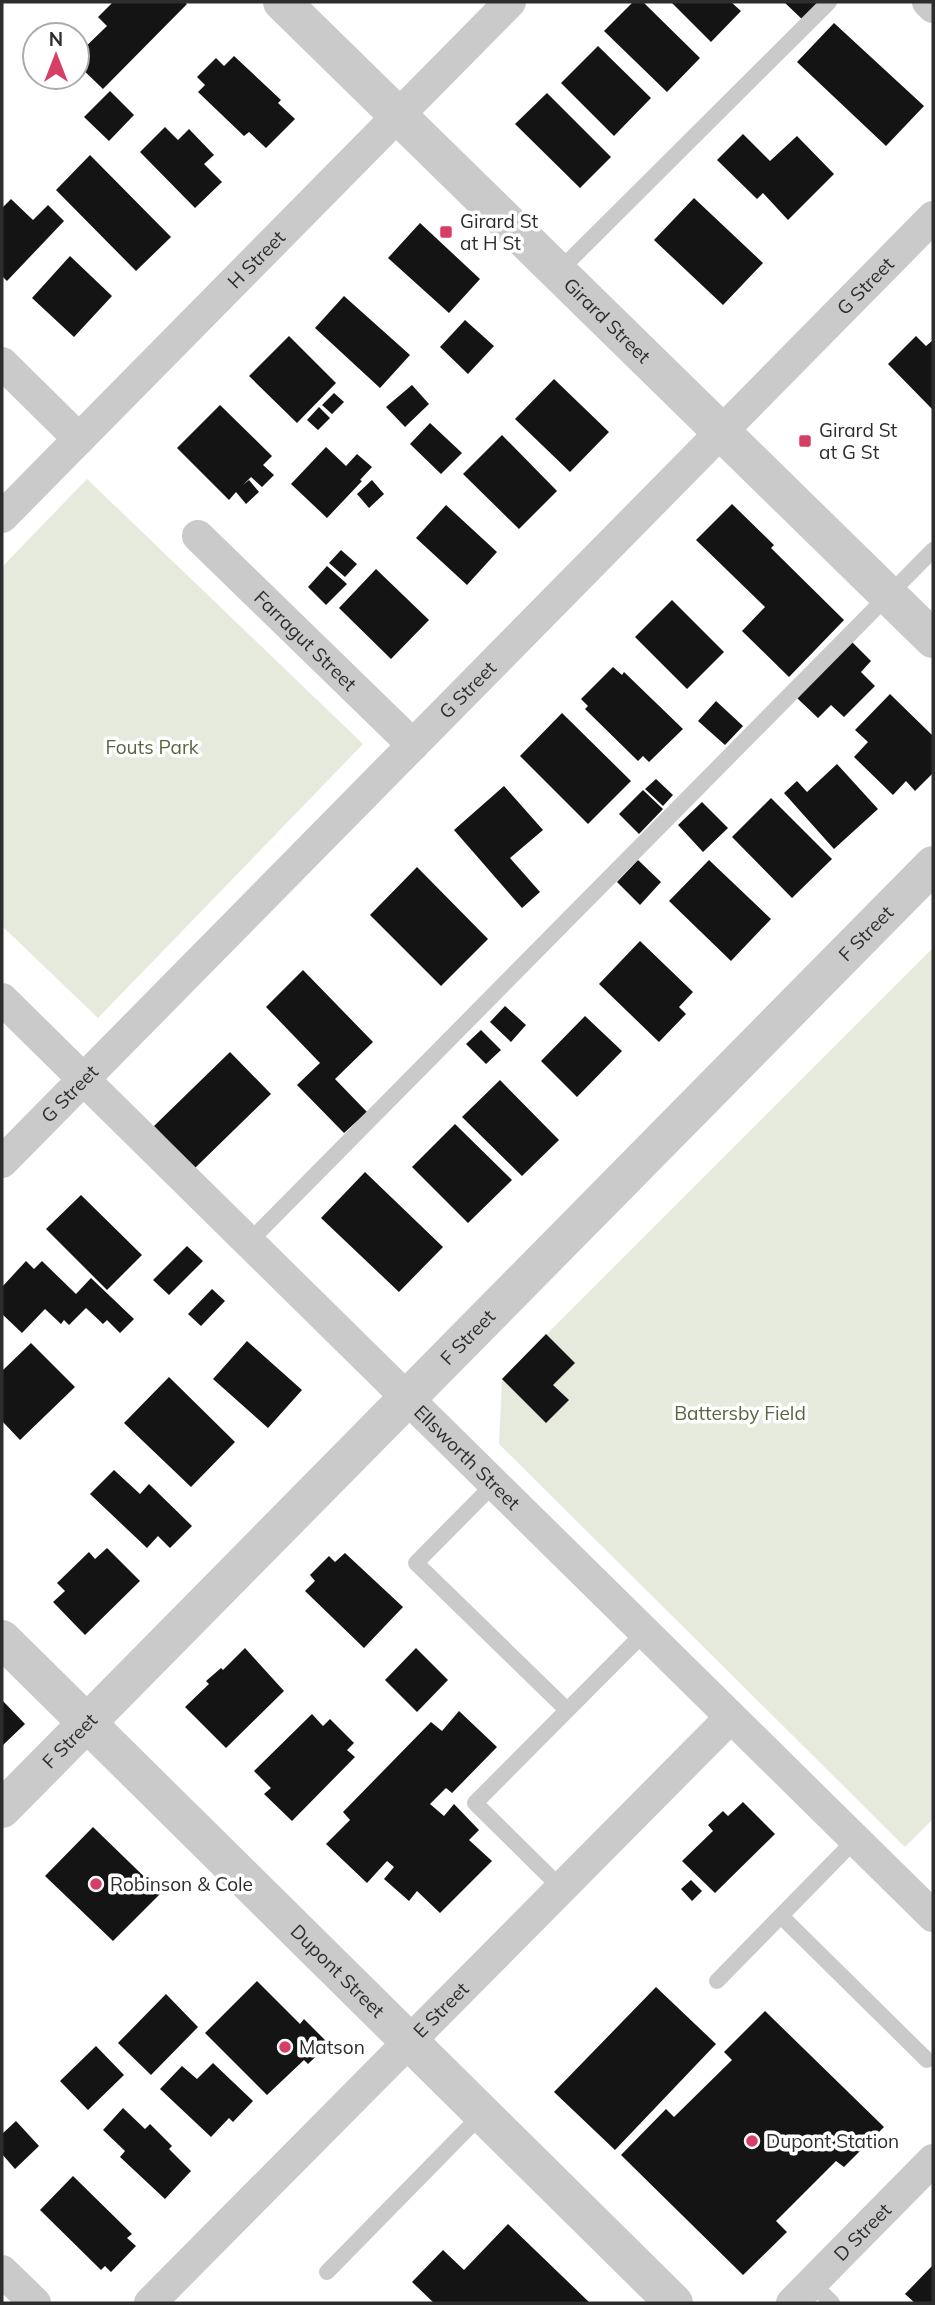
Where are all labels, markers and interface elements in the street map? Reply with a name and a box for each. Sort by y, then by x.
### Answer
north arrow [21,21,91,91]
text: N [49,27,63,51]
place label: Girard St at H St [460,209,539,255]
marker: Girard St at H St [438,224,454,240]
street label: H Street [222,225,290,293]
street label: G Street [832,252,899,320]
street label: Girard Street [559,272,656,368]
place label: Girard St at G St [819,418,898,464]
marker: Girard St at G St [797,433,813,449]
street label: Farragut Street [249,585,362,696]
street label: G Street [434,656,501,724]
park label: Fouts Park [105,735,199,759]
street label: F Street [833,900,898,966]
street label: G Street [36,1059,103,1127]
street label: F Street [435,1304,500,1370]
street label: Ellsworth Street [409,1400,526,1515]
park label: Battersby Field [674,1401,806,1425]
street label: F Street [37,1708,102,1773]
place label: Robinson & Cole [110,1872,253,1896]
marker: Robinson & Cole [88,1876,104,1892]
street label: Dupont Street [286,1919,390,2023]
street label: E Street [408,1977,474,2043]
place label: Matson [299,2035,365,2059]
marker: Matson [277,2039,293,2055]
place label: Dupont Station [766,2129,899,2153]
marker: Dupont Station [744,2133,760,2149]
street label: D Street [828,2198,896,2266]

